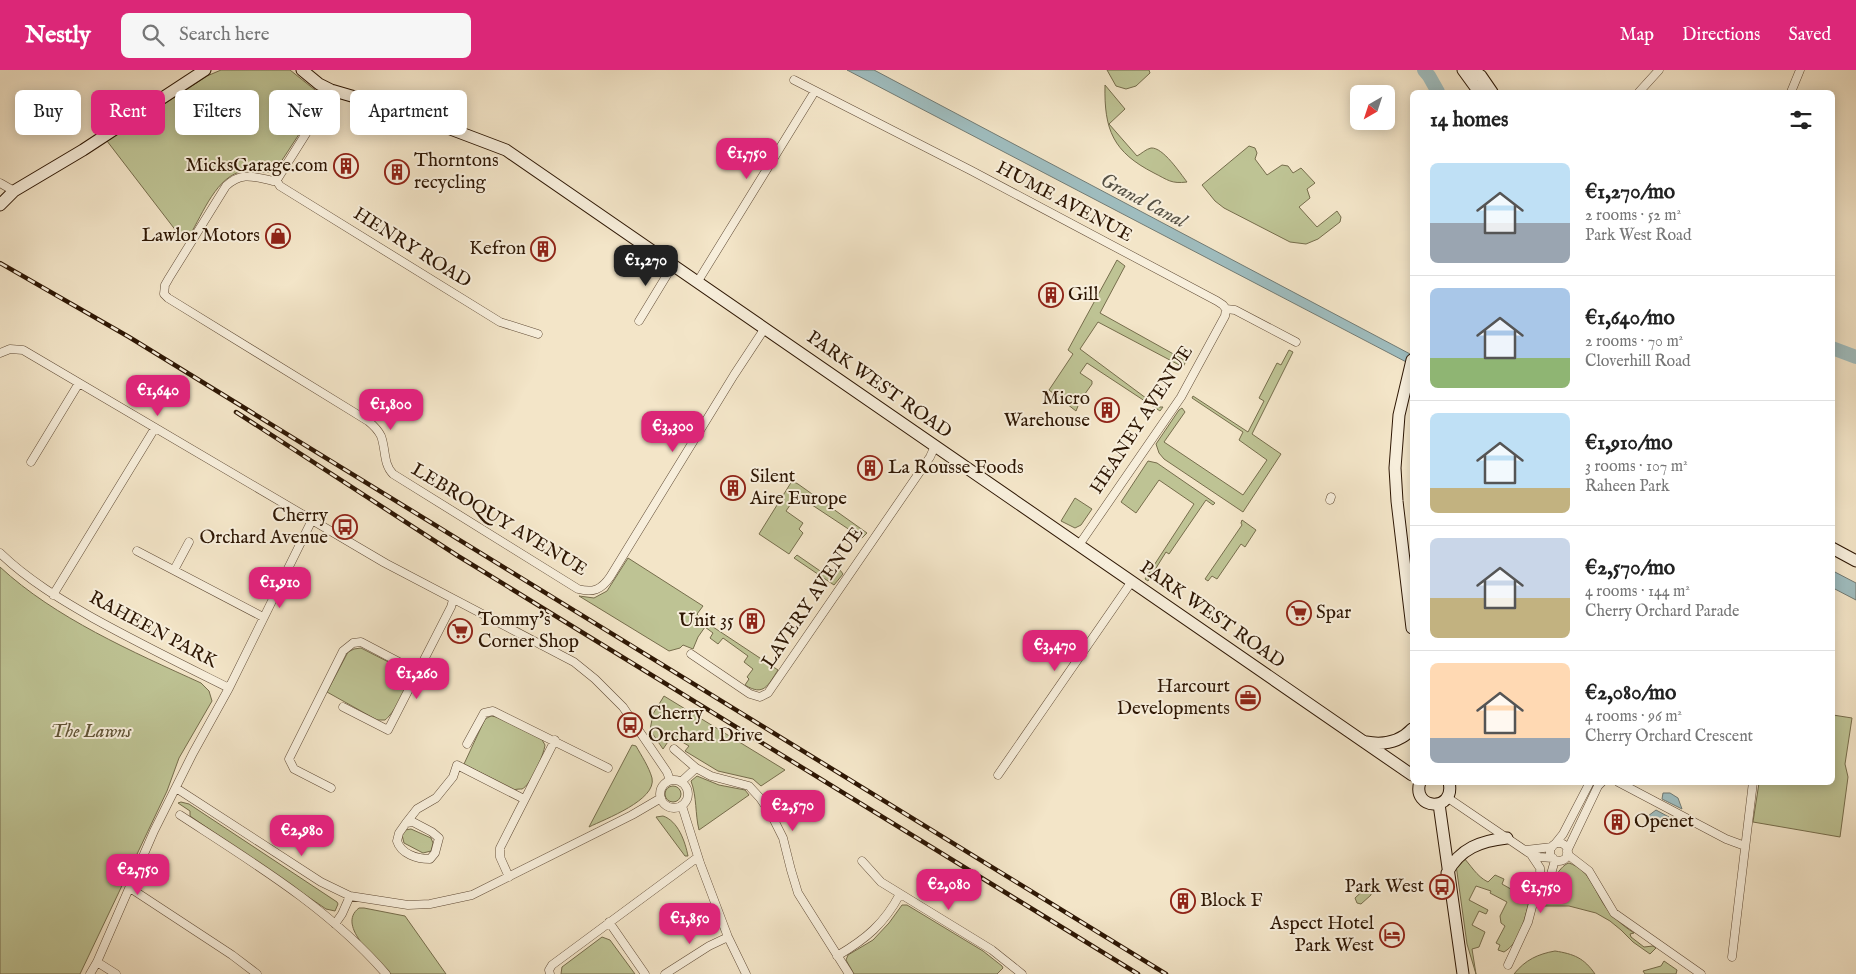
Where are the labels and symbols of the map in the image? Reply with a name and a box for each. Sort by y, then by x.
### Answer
north arrow [1350,85,1395,130]
pin: €1,750 [706,138,788,180]
place label: Thorntons recycling [414,149,499,195]
building icon: MicksGarage.com [333,153,359,179]
place label: MicksGarage.com [185,154,328,178]
street label: HUME AVENUE [992,156,1136,248]
building icon: Thorntons recycling [384,159,410,185]
water label: Grand Canal [1096,168,1192,235]
street label: HENRY ROAD [349,202,475,294]
shop icon: Lawlor Motors [265,223,291,249]
place label: Lawlor Motors [142,224,260,248]
building icon: Kefron [530,236,556,262]
place label: Kefron [469,237,526,261]
pin: €1,270 [605,244,687,287]
building icon: Gill [1038,282,1064,308]
place label: Gill [1068,283,1099,307]
street label: PARK WEST ROAD [802,326,956,444]
street label: HEANEY AVENUE [1085,341,1199,499]
pin: €1,640 [117,374,199,417]
place label: Micro Warehouse [1004,387,1090,433]
pin: €1,800 [350,388,432,431]
building icon: Micro Warehouse [1094,397,1120,423]
pin: €3,300 [632,410,714,453]
building icon: La Rousse Foods [857,455,883,481]
place label: La Rousse Foods [888,456,1024,480]
street label: LEBROQUY AVENUE [407,458,591,582]
place label: Silent Aire Europe [749,465,847,511]
building icon: Silent Aire Europe [720,475,746,501]
place label: Cherry Orchard Avenue [199,504,329,550]
bus stop icon: Cherry Orchard Avenue [332,514,358,540]
street label: LAVERY AVENUE [757,523,869,673]
street label: PARK WEST ROAD [1135,556,1289,674]
pin: €1,910 [239,566,321,609]
street label: RAHEEN PARK [85,586,221,674]
supermarket icon: Spar [1286,600,1312,626]
place label: Spar [1316,601,1351,625]
place label: Tommy's Corner Shop [478,608,579,654]
building icon: Unit 35 [739,608,765,634]
place label: Unit 35 [679,609,734,633]
supermarket icon: Tommy's Corner Shop [447,618,473,644]
pin: €3,470 [1014,630,1096,672]
pin: €1,260 [376,658,458,700]
place label: Harcourt Developments [1117,675,1230,721]
office icon: Harcourt Developments [1235,685,1261,711]
place label: Cherry Orchard Drive [648,702,763,748]
bus stop icon: Cherry Orchard Drive [617,712,643,738]
park label: The Lawns [51,720,132,744]
pin: €2,570 [752,790,834,832]
building icon: Openet [1604,809,1630,835]
place label: Openet [1634,810,1695,834]
pin: €2,980 [261,814,343,857]
pin: €2,750 [97,854,179,896]
pin: €2,080 [908,868,990,911]
pin: €1,750 [1500,872,1582,914]
bus stop icon: Park West [1429,874,1455,900]
place label: Park West [1345,875,1424,899]
building icon: Block F [1170,888,1196,914]
place label: Block F [1200,889,1262,913]
pin: €1,850 [649,902,731,945]
place label: Aspect Hotel Park West [1269,912,1375,958]
hotel icon: Aspect Hotel Park West [1379,922,1405,948]

